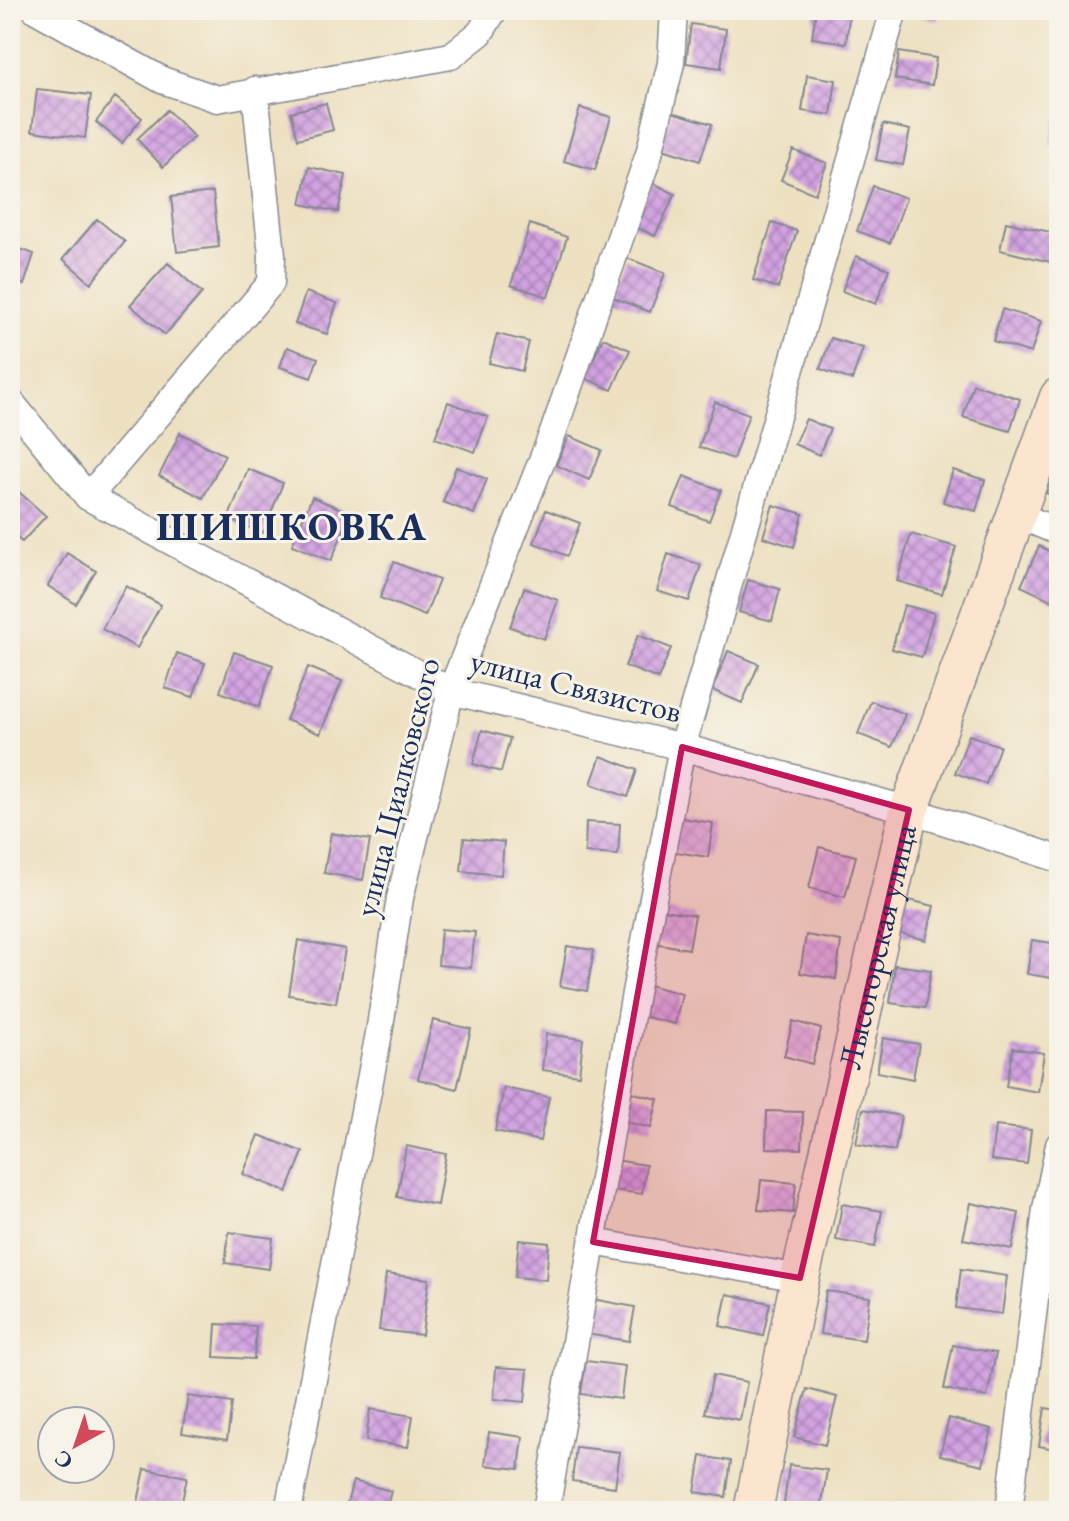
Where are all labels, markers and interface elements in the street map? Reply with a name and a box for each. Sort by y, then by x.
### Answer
district label: ШИШКОВКА [156,500,428,552]
street label: улица Связистов [466,639,686,733]
street label: улица Циалковского [345,653,449,921]
street label: Лысогорская улица [828,820,926,1073]
north arrow [36,1405,116,1485]
text: С [48,1444,79,1476]

